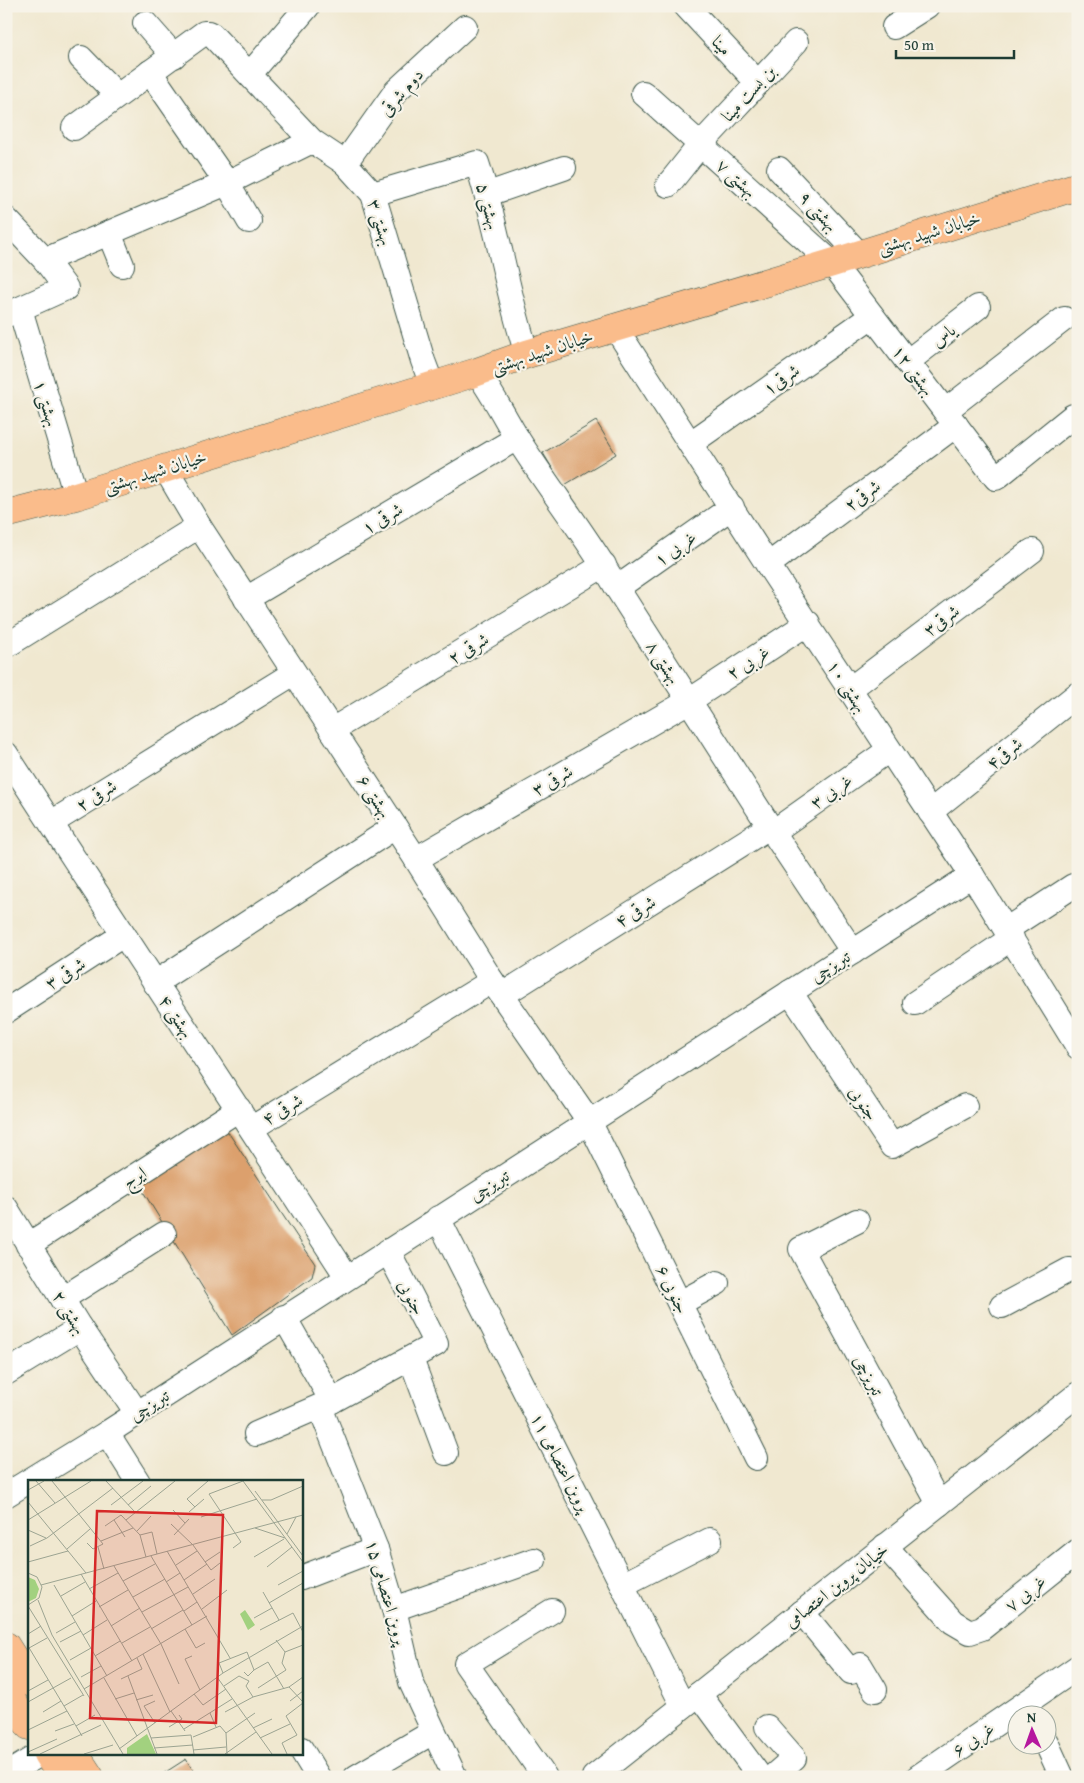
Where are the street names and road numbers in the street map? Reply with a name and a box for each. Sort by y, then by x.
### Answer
street label: مینا [705,29,739,61]
street label: بن بست مینا [714,58,782,128]
street label: دوم شرقی [372,62,432,124]
street label: بهشتی ۷ [710,152,764,204]
street label: بهشتی ۵ [470,180,508,232]
street label: بهشتی ۹ [793,184,845,238]
street label: بهشتی ۳ [361,195,401,249]
street label: خیابان شهید بهشتی [874,204,984,260]
street label: یاس [925,316,963,353]
street label: خیابان شهید بهشتی [487,322,597,380]
street label: بهشتی ۱۲ [886,339,942,401]
street label: شرقی۱ [757,357,805,401]
street label: بهشتی ۱ [27,376,67,430]
street label: خیابان شهید بهشتی [100,443,210,499]
street label: شرقی۲ [838,472,886,518]
street label: شرقی ۱ [356,495,408,541]
street label: غربی ۱ [648,524,702,572]
street label: شرقی۳ [917,597,965,643]
street label: شرقی ۲ [442,625,494,671]
street label: بهشتی ۸ [640,635,688,689]
street label: غربی ۲ [721,638,775,686]
street label: بهشتی ۱۰ [821,654,875,718]
street label: شرقی۴ [980,730,1028,776]
street label: شرقی ۳ [526,757,578,803]
street label: غربی ۳ [804,767,858,815]
street label: بهشتی ۶ [351,769,399,823]
street label: شرقی ۲ [70,772,122,818]
street label: شرقی ۴ [609,888,661,934]
street label: تبریزچی [805,943,856,989]
street label: ۳ شرقی [39,950,91,996]
street label: بهشتی ۴ [153,989,201,1043]
street label: جنوبی [842,1080,886,1126]
street label: شرقی ۴ [256,1086,308,1132]
street label: ایرج [116,1159,153,1197]
street label: تبریزچی [464,1162,515,1208]
street label: جنوبی ۶ [650,1260,696,1318]
street label: جنوبی [391,1274,433,1320]
street label: بهشتی ۲ [46,1285,94,1339]
street label: تبریزچی [847,1350,892,1401]
street label: تبریزچی [124,1382,175,1428]
street label: پروین اعتصامی ۱۱ [524,1408,598,1518]
street label: پروین اعتصامی ۱۵ [359,1536,415,1650]
street label: خیابان پروین اعتصامی [778,1536,894,1634]
street label: غربی ۷ [998,1568,1052,1618]
street label: غربی ۶ [946,1715,1000,1763]

